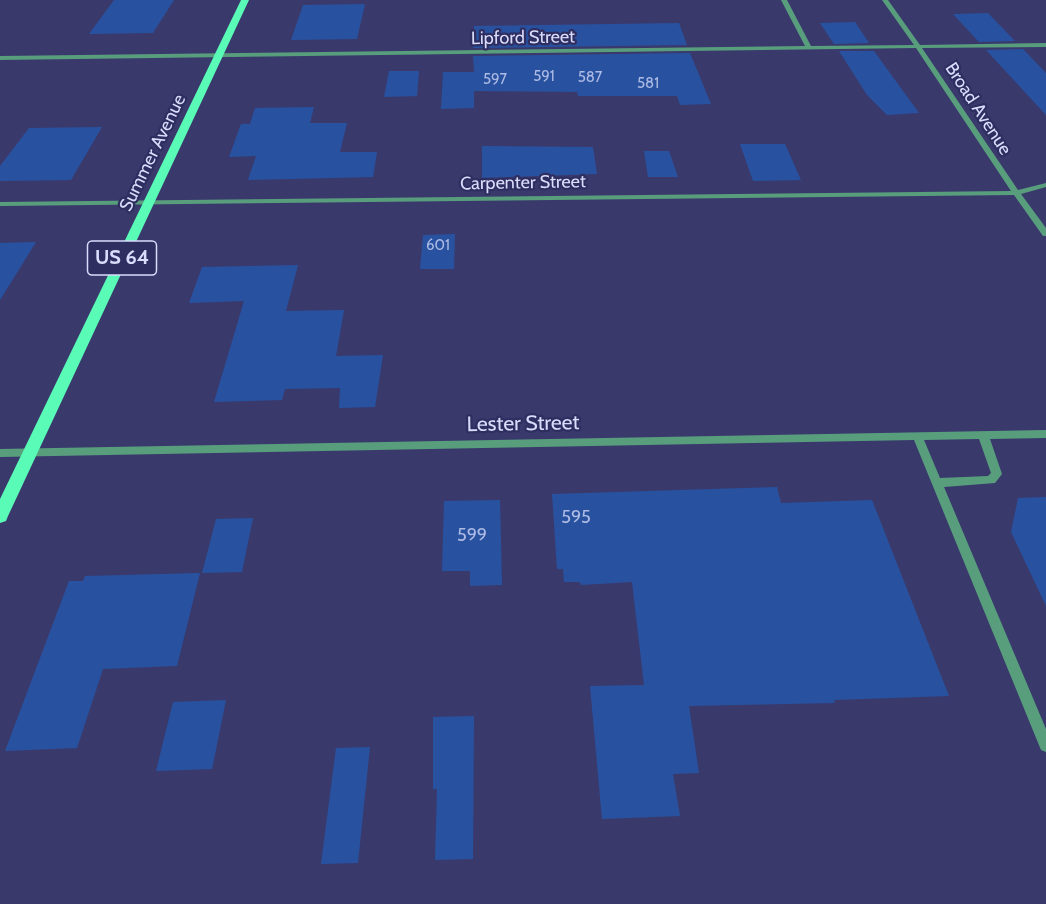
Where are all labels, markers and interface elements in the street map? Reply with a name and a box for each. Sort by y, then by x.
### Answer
street label: Lipford Street [471,26,575,50]
street label: Broad Avenue [940,59,1016,159]
house number: 591 [533,68,555,86]
house number: 587 [578,69,602,87]
house number: 597 [483,71,507,89]
house number: 581 [637,75,659,93]
street label: Summer Avenue [115,91,191,215]
street label: Carpenter Street [460,171,586,195]
house number: 601 [426,237,450,255]
road number: US 64 [88,241,156,275]
street label: Lester Street [466,410,580,438]
house number: 595 [561,507,591,529]
house number: 599 [457,525,487,547]

